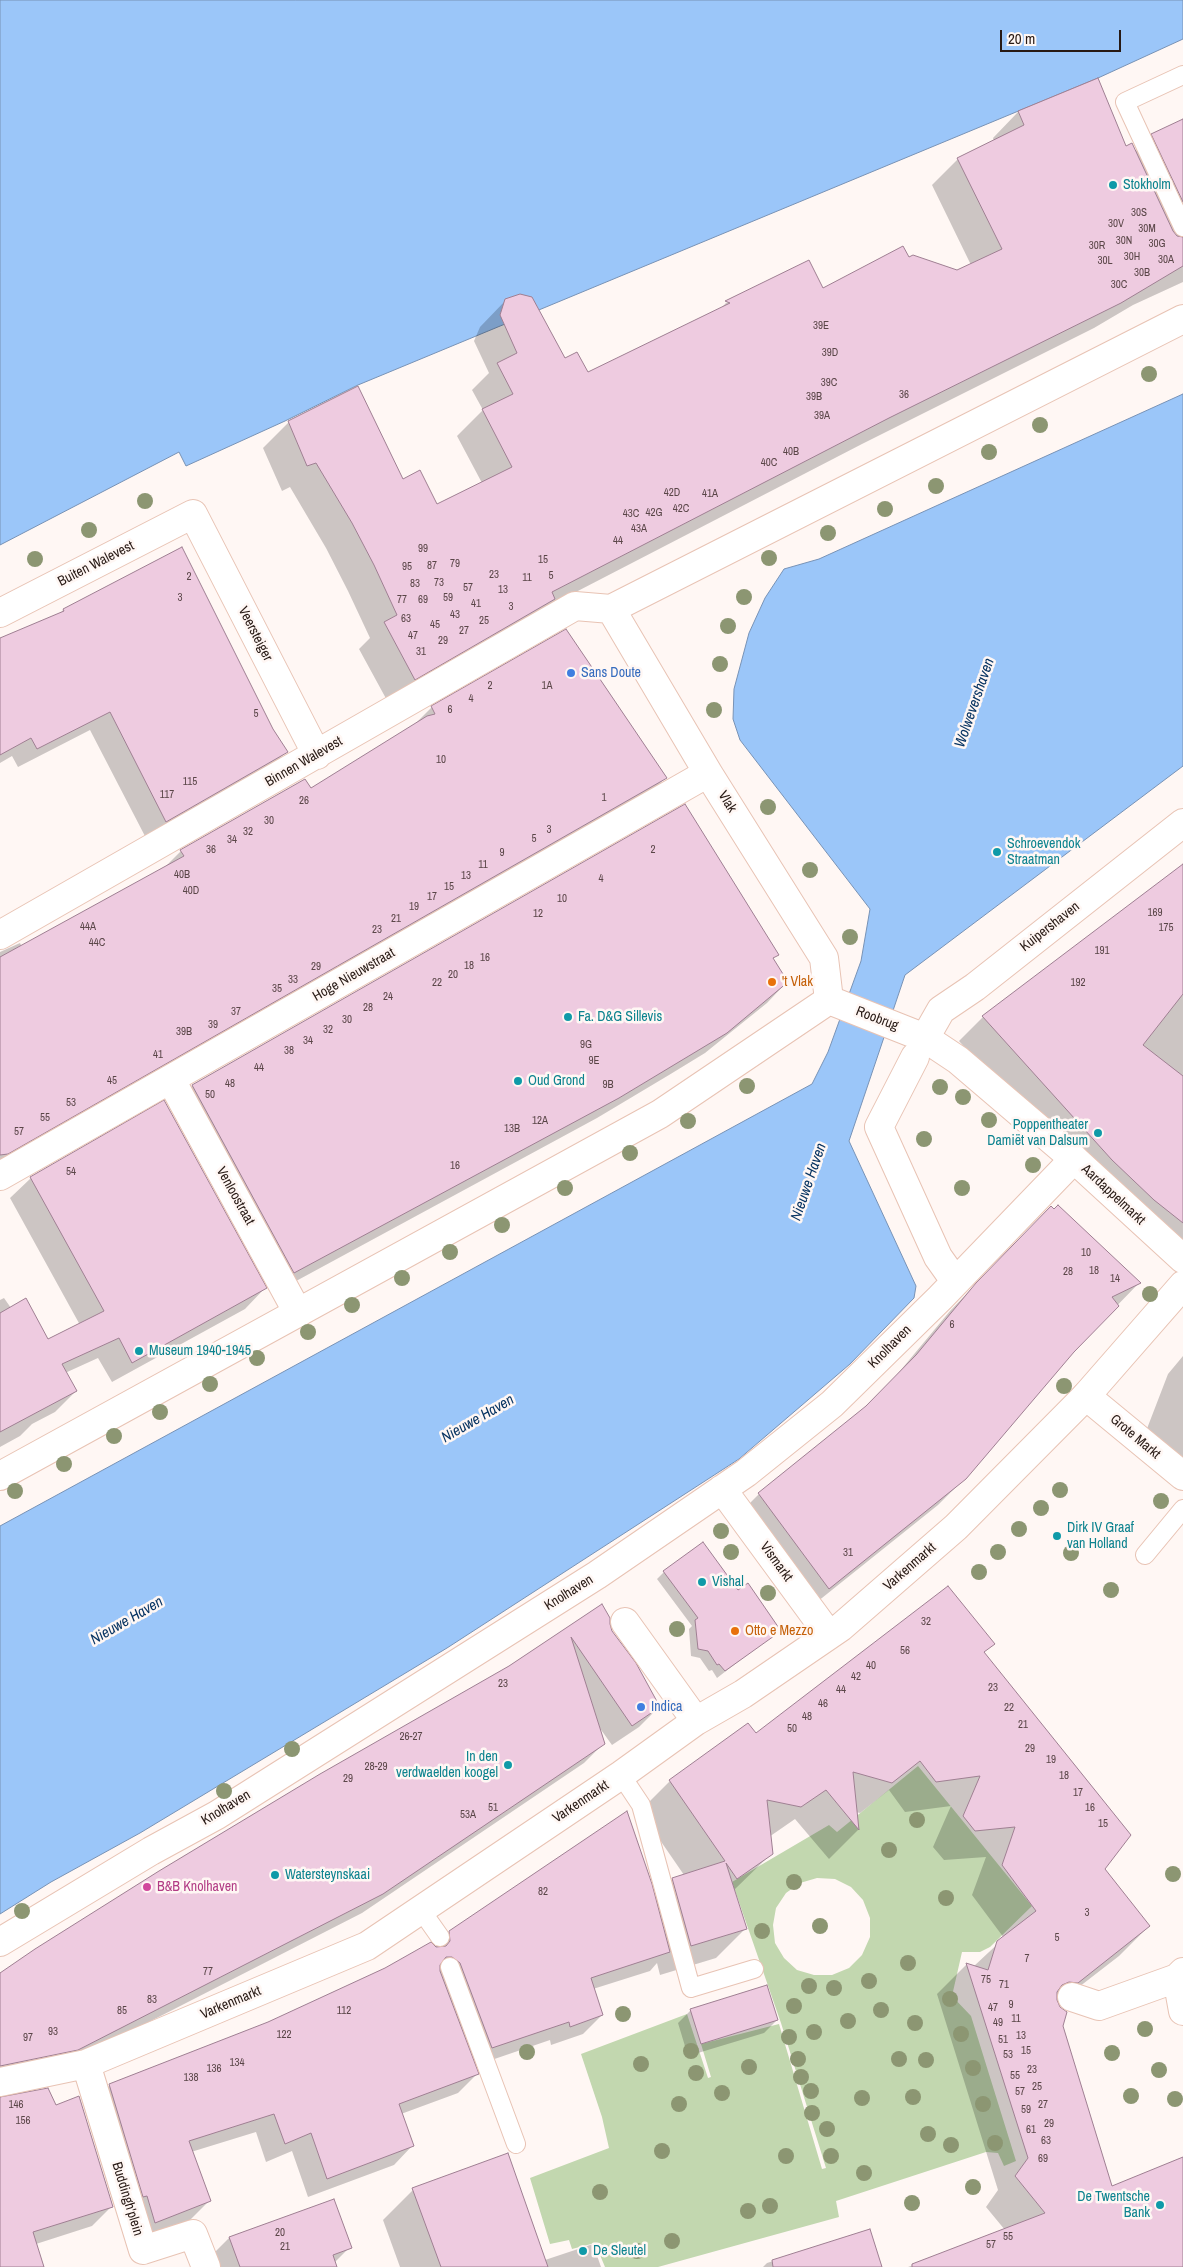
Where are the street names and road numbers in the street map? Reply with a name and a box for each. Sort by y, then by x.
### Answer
street label: Buiten Walevest [55,538,137,590]
street label: Veersteiger [234,604,276,664]
street label: Binnen Walevest [262,733,346,791]
street label: Vlak [714,788,740,816]
street label: Kuipershaven [1017,899,1083,955]
street label: Hoge Nieuwstraat [310,945,398,1005]
street label: Roobrug [853,1003,901,1035]
street label: Aardappelmarkt [1078,1161,1148,1229]
street label: Venloostraat [212,1164,258,1228]
street label: Knolhaven [865,1322,915,1372]
street label: Grote Markt [1106,1411,1164,1463]
street label: Vismarkt [756,1539,796,1585]
street label: Varkenmarkt [880,1540,940,1594]
street label: Knolhaven [542,1572,596,1614]
street label: Varkenmarkt [550,1777,612,1827]
street label: Knolhaven [198,1787,254,1829]
street label: Varkenmarkt [198,1983,264,2023]
street label: Buddingh'plein [108,2160,146,2238]

